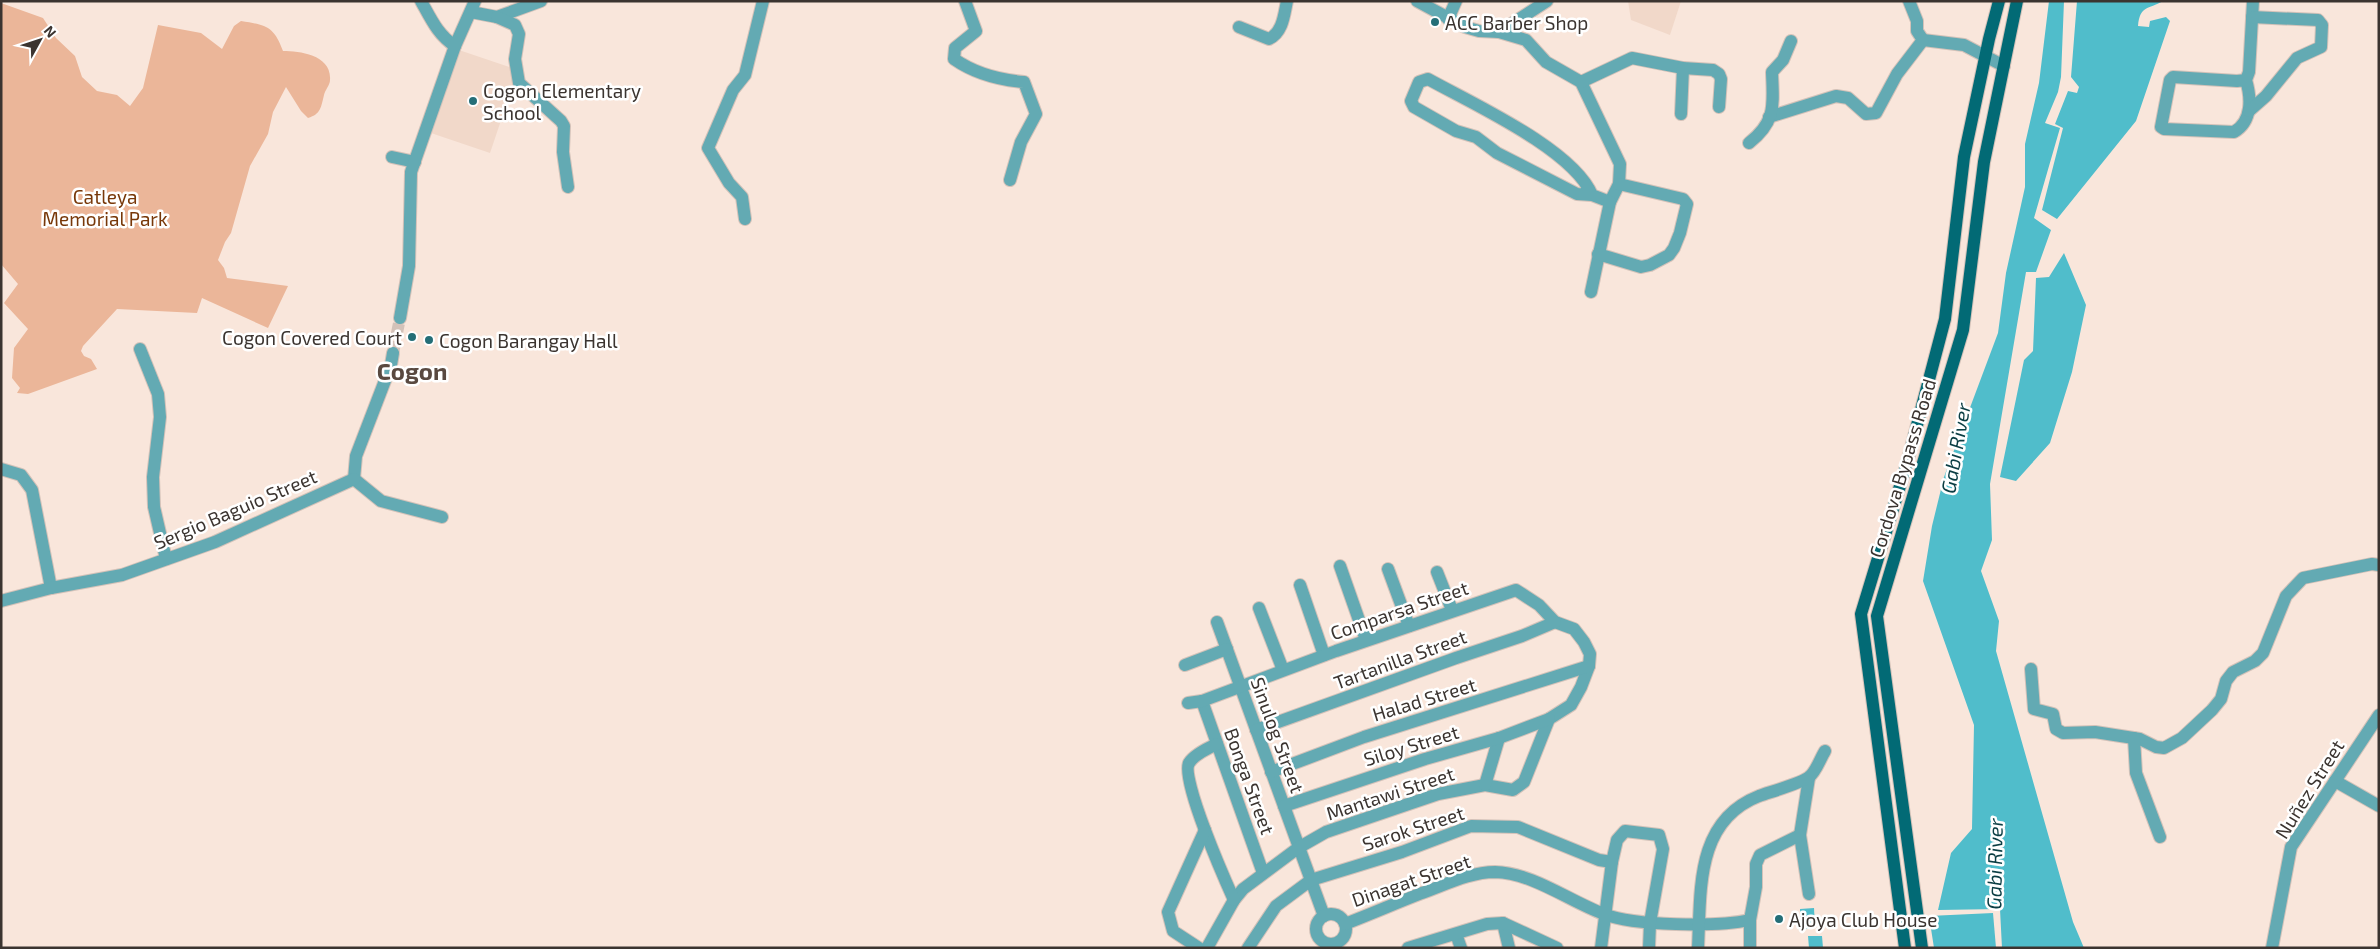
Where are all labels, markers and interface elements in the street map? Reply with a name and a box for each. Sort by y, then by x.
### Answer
place label: ACC Barber Shop [1445,11,1588,34]
north arrow [15,15,65,65]
marker: ACC Barber Shop [1429,16,1441,28]
text: N [41,22,60,41]
place label: Cogon Elementary School [483,79,641,124]
marker: Cogon Elementary School [467,95,479,107]
park label: Catleya Memorial Park [42,185,168,230]
place label: Cogon Covered Court [222,326,402,349]
place label: Cogon Barangay Hall [439,329,618,352]
marker: Cogon Covered Court [406,331,418,343]
marker: Cogon Barangay Hall [423,334,435,346]
district label: Cogon [377,356,447,385]
street label: Cordova Bypass Road [1864,376,1940,560]
water label: Gabi River [1935,400,1975,495]
street label: Sergio Baguio Street [150,464,320,554]
street label: Comparsa Street [1327,576,1471,644]
street label: Tartanilla Street [1331,624,1469,694]
street label: Halad Street [1369,672,1479,726]
street label: Sinulog Street [1246,674,1310,796]
street label: Siloy Street [1361,720,1461,770]
street label: Bonga Street [1220,725,1280,837]
street label: Nuñez Street [2270,735,2348,843]
street label: Mantawi Street [1323,761,1457,825]
street label: Sarok Street [1359,801,1467,855]
water label: Gabi River [1981,817,2007,910]
street label: Dinagat Street [1349,849,1473,911]
place label: Ajoya Club House [1789,908,1937,931]
marker: Ajoya Club House [1773,913,1785,925]

